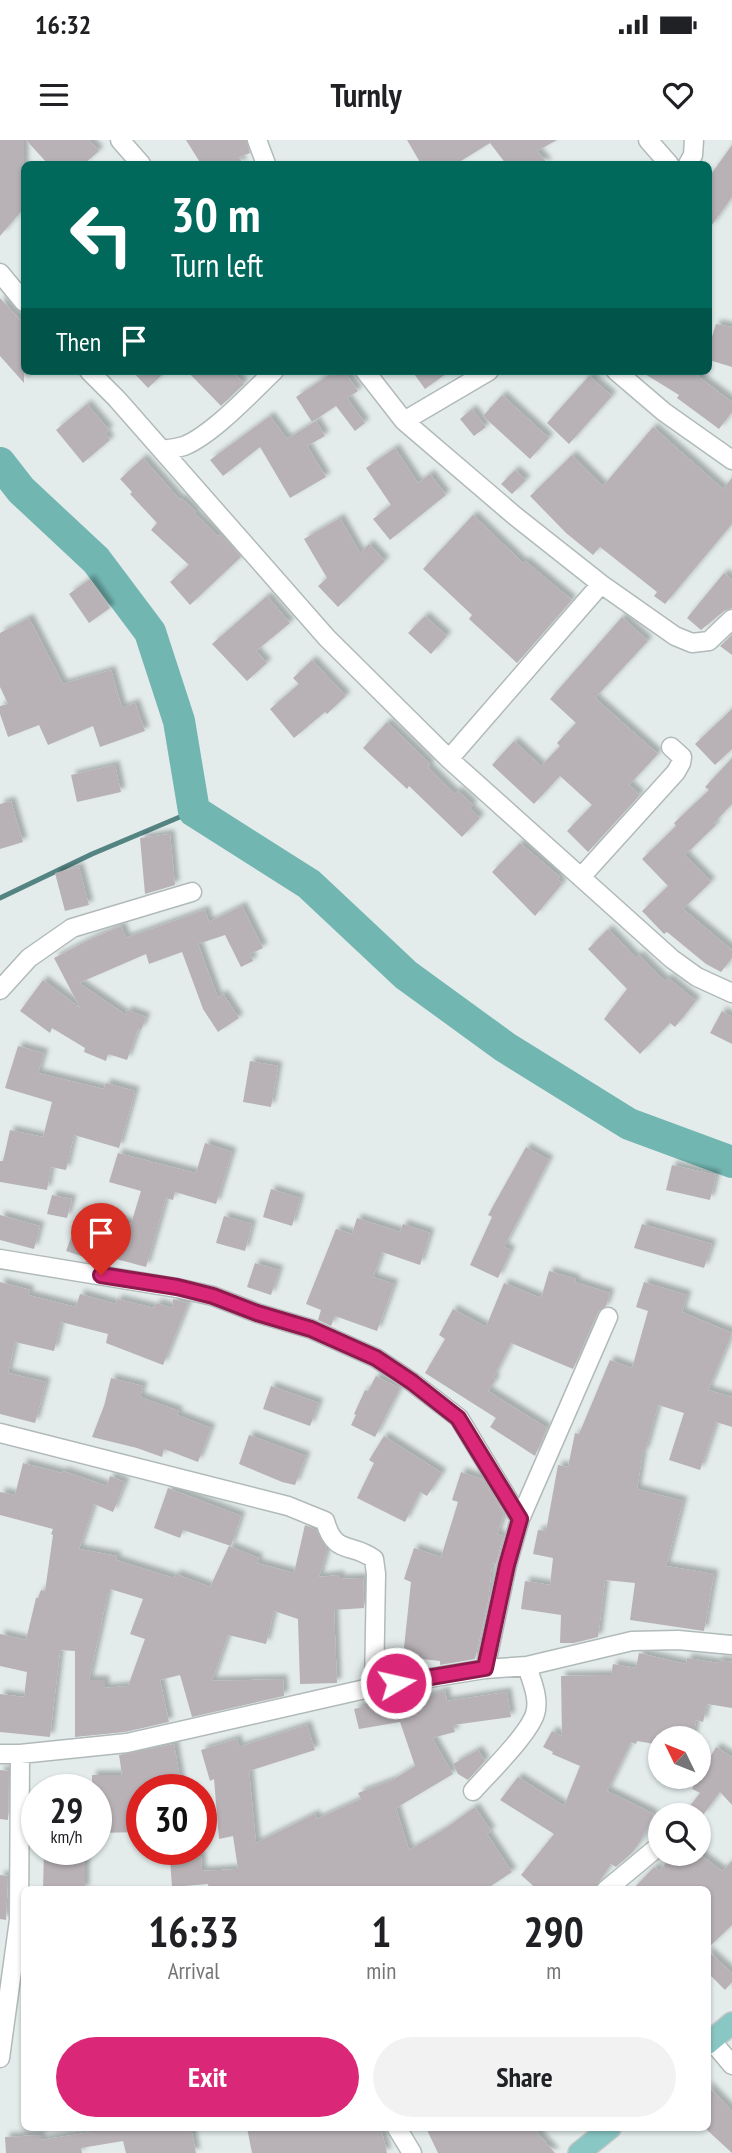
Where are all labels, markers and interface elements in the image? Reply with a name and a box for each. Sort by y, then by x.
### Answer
text: 16:32 [35,8,91,41]
text: Turnly [330,74,402,116]
icon: menu [35,76,73,114]
icon: heart [659,76,697,114]
text: 30 m [171,182,260,246]
icon: left [56,189,147,280]
text: Turn left [171,244,263,286]
icon: arrive [115,322,153,360]
text: Then [56,325,101,358]
pin [71,1203,131,1275]
icon: arrive [82,1214,120,1252]
position arrow [359,1646,433,1720]
north arrow [648,1726,710,1788]
map controls [648,1726,711,1866]
speed limit sign: 30 [126,1774,217,1865]
text: 29 [50,1787,83,1833]
button: search [648,1803,711,1866]
text: km/h [51,1825,82,1848]
text: 16:33 [148,1904,239,1959]
text: 1 [371,1904,391,1959]
text: 290 [524,1904,584,1959]
text: Arrival [168,1956,220,1985]
text: min [366,1956,396,1985]
text: m [546,1956,561,1985]
button: Exit [56,2037,359,2117]
button: Share [373,2037,676,2117]

